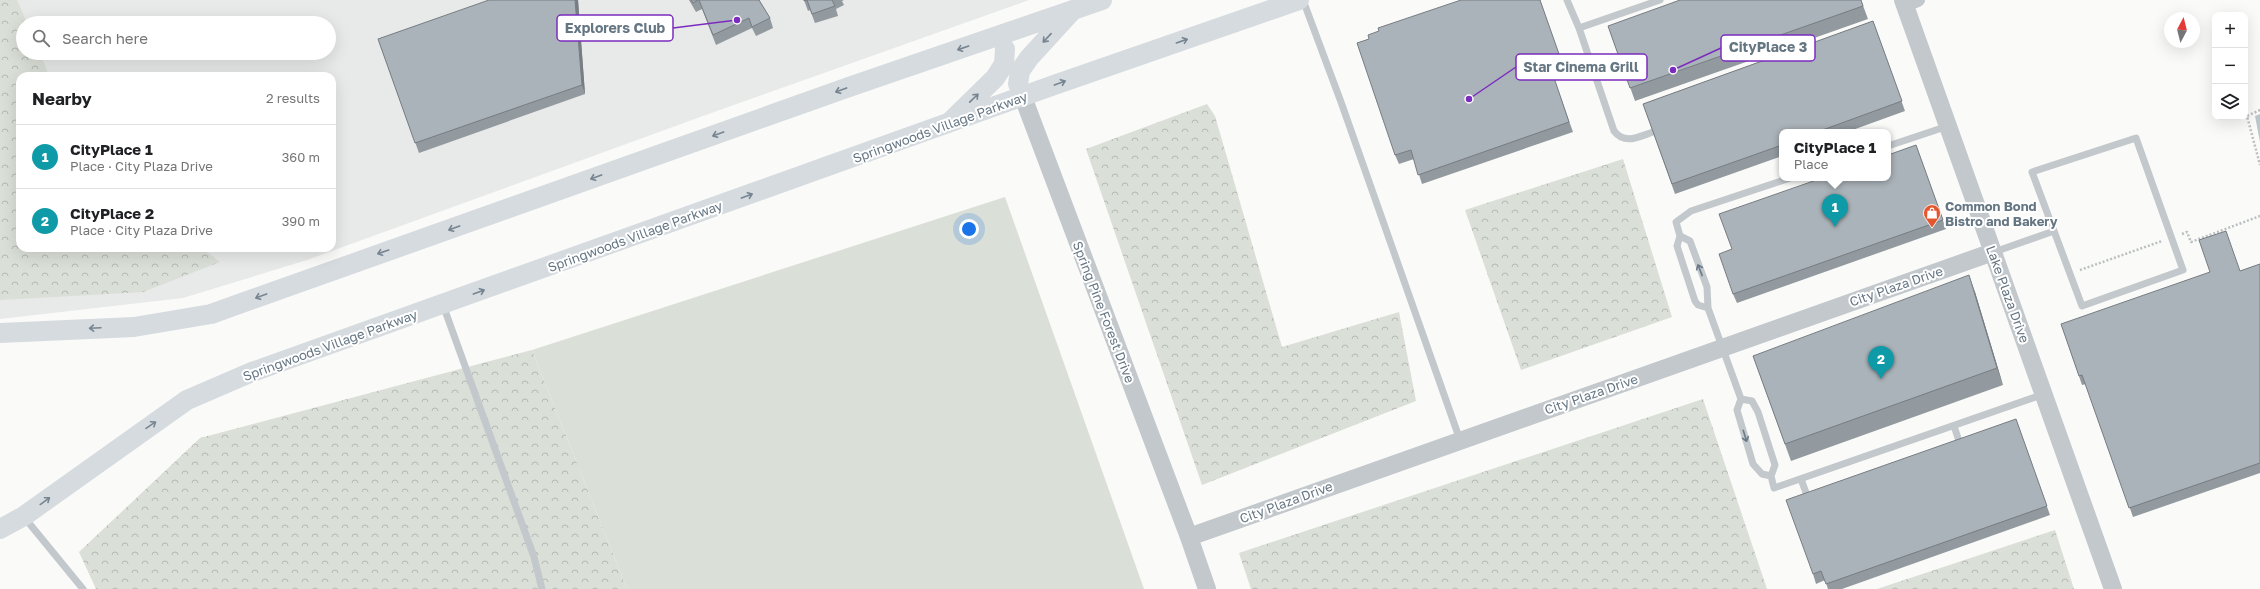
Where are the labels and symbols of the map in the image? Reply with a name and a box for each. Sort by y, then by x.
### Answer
north arrow [2164,12,2200,48]
callout: Explorers Club [557,15,673,41]
text: Explorers Club [565,19,666,36]
one-way arrow [1042,33,1051,43]
callout: CityPlace 3 [1721,35,1815,61]
one-way arrow [1176,36,1188,44]
text: CityPlace 3 [1729,38,1807,55]
one-way arrow [958,44,970,52]
callout: Star Cinema Grill [1516,54,1647,80]
text: Star Cinema Grill [1523,58,1639,75]
one-way arrow [1053,79,1065,87]
one-way arrow [834,87,847,94]
street label: Springwoods Village Parkway [851,88,1030,166]
one-way arrow [969,93,979,103]
one-way arrow [712,130,724,138]
one-way arrow [590,174,602,182]
one-way arrow [740,191,752,199]
pin: 1 [1822,194,1848,227]
street label: Springwoods Village Parkway [546,197,725,275]
place label: Common Bond Bistro and Bakery [1945,198,2058,229]
shop icon: Common Bond Bistro and Bakery [1922,203,1942,228]
your location [959,219,979,239]
one-way arrow [448,224,460,232]
street label: Spring Pine Forest Drive [1070,239,1138,385]
street label: Lake Plaza Drive [1983,243,2033,345]
one-way arrow [378,249,390,257]
street label: City Plaza Drive [1847,263,1945,309]
one-way arrow [1696,264,1704,276]
one-way arrow [473,287,485,295]
one-way arrow [254,293,267,300]
street label: Springwoods Village Parkway [241,306,420,384]
one-way arrow [89,325,102,332]
pin: 2 [1868,346,1894,379]
street label: City Plaza Drive [1542,371,1640,417]
one-way arrow [145,421,156,429]
one-way arrow [1742,429,1749,442]
street label: City Plaza Drive [1237,478,1335,526]
one-way arrow [39,497,50,505]

